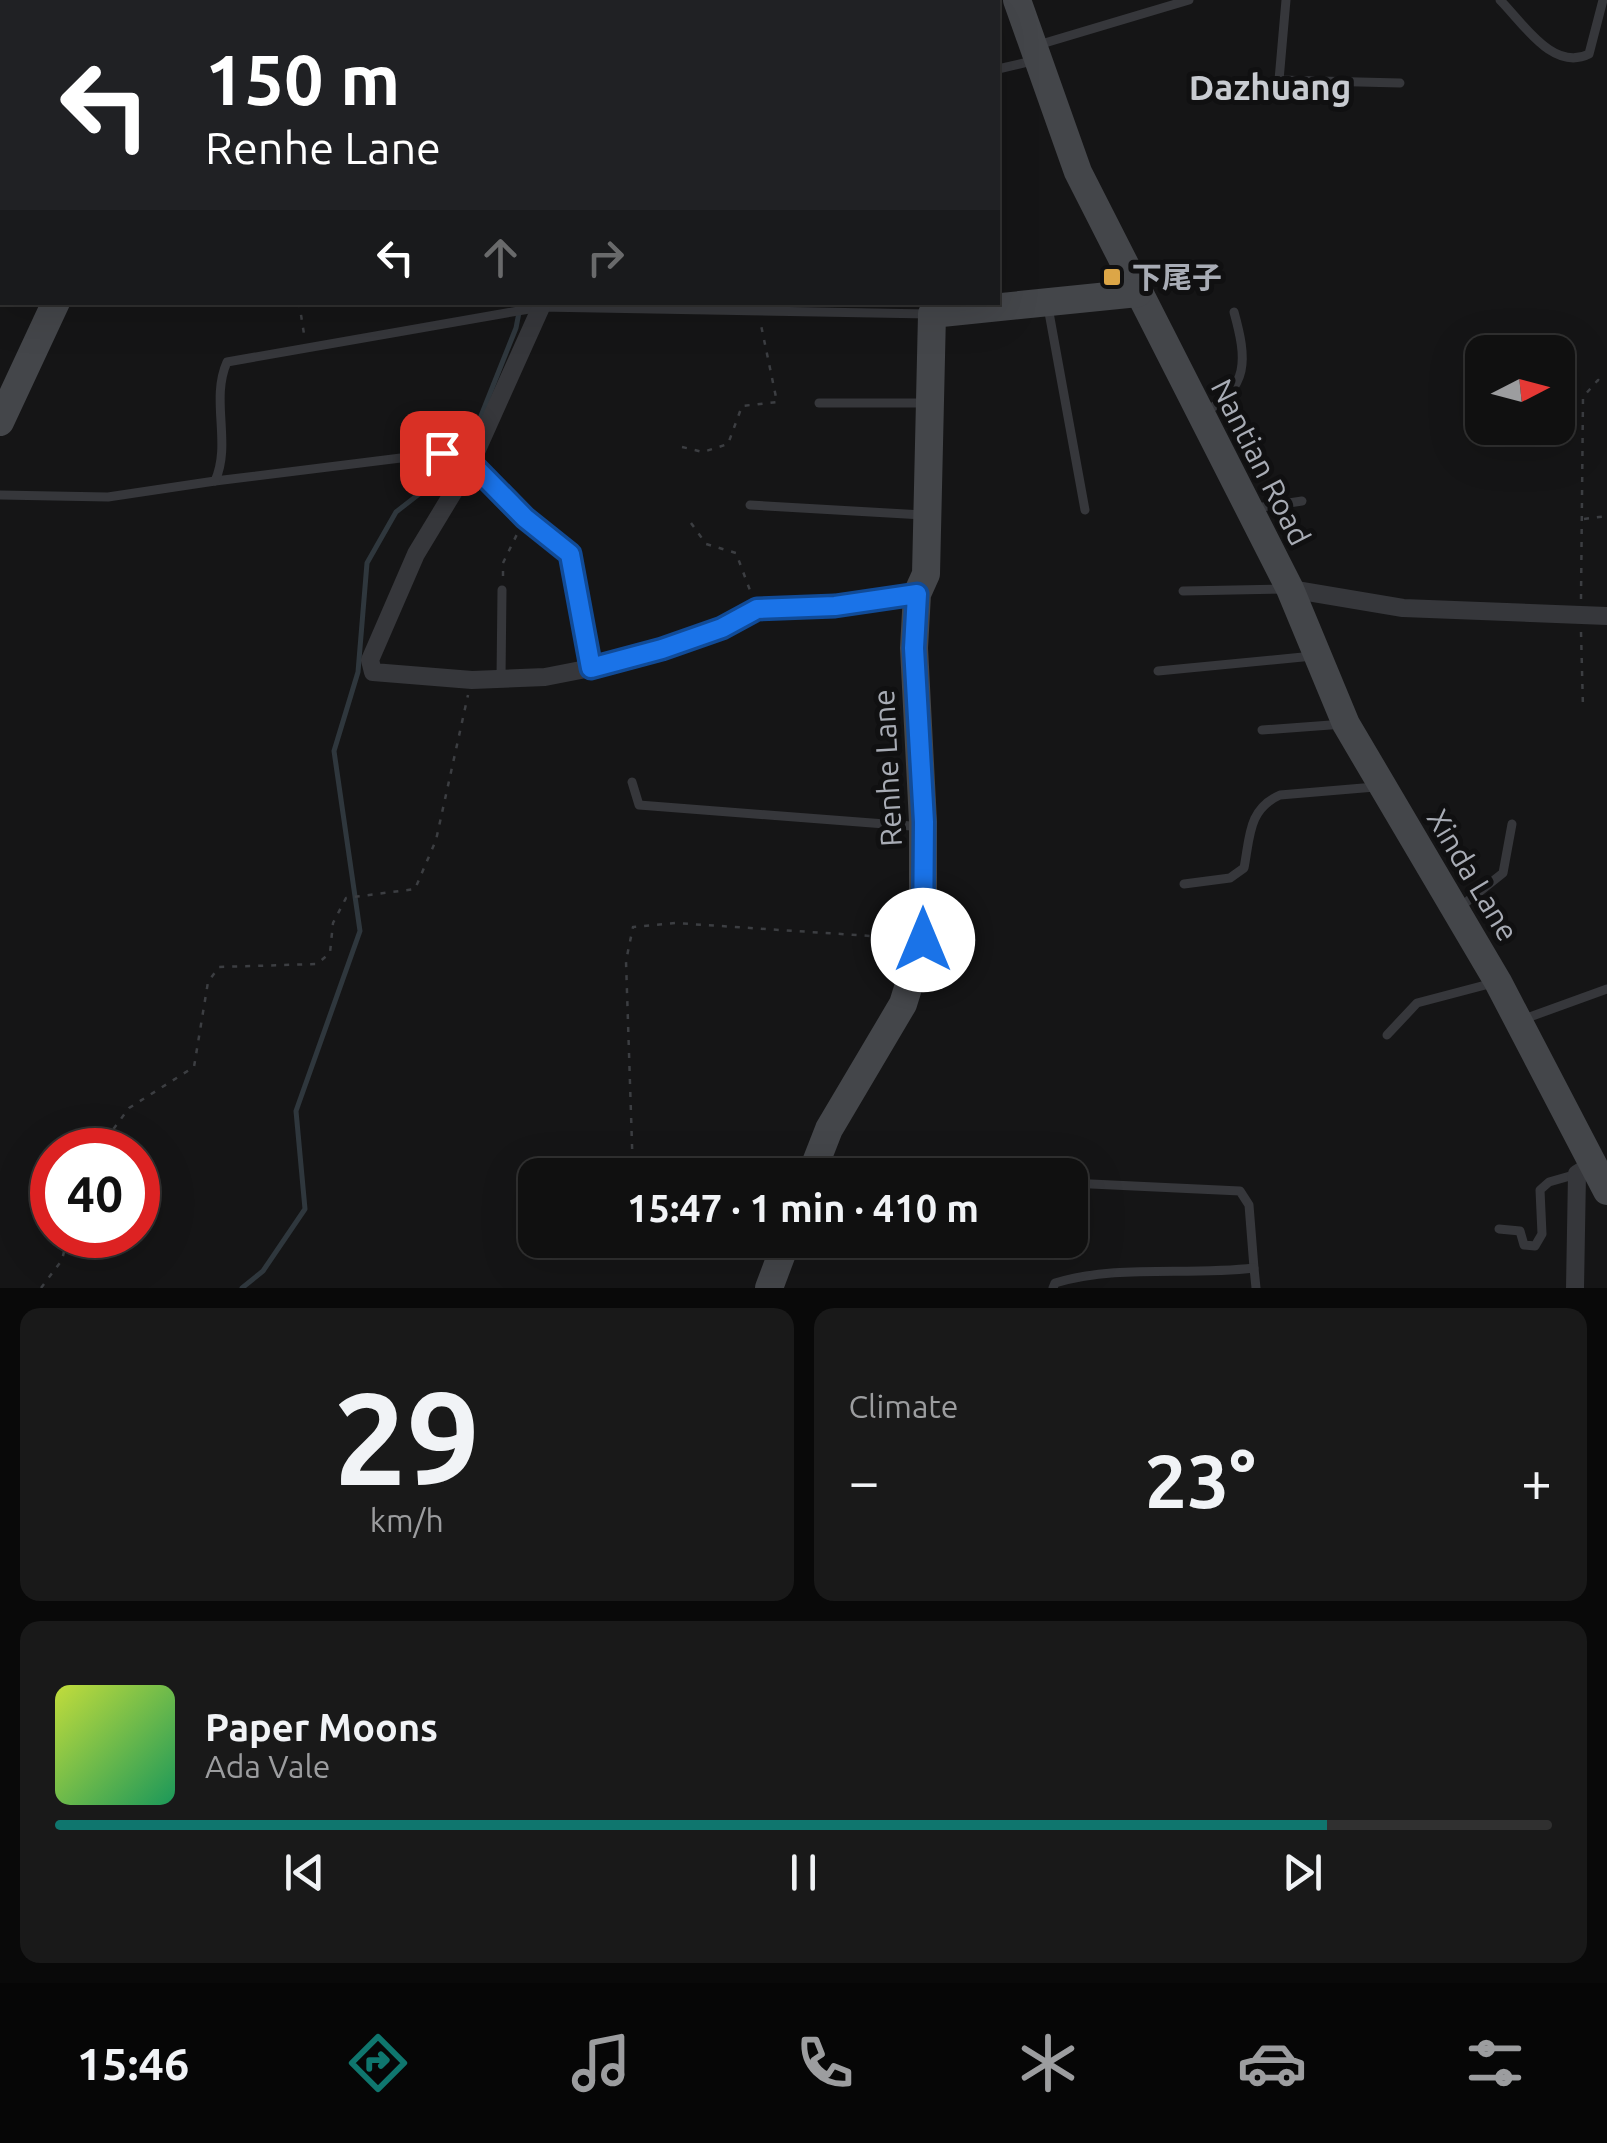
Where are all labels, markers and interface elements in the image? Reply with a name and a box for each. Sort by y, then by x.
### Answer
icon: left [40,40,170,170]
text: 150 m [205,40,400,118]
district label: Dazhuang [1189,67,1351,107]
text: Renhe Lane [205,122,441,173]
icon: left [368,230,423,285]
icon: ahead [473,230,528,285]
icon: right [578,230,633,285]
place label: 下尾子 [1132,260,1222,294]
marker: 下尾子 [1101,266,1123,288]
north arrow [1465,335,1575,445]
map controls [1465,335,1575,445]
street label: Nantian Road [1205,373,1317,551]
pin [400,411,485,496]
icon: arrive [415,426,470,481]
street label: Renhe Lane [866,689,908,847]
street label: Xinda Lane [1421,803,1525,947]
position arrow [871,888,975,992]
speed limit sign: 40 [30,1128,160,1258]
text: 15:47 · 1 min · 410 m [627,1187,979,1229]
text: 29 [333,1364,480,1510]
text: Climate [849,1388,959,1424]
text: 23° [1145,1438,1256,1522]
text: − [849,1450,880,1511]
text: + [1521,1450,1552,1511]
text: km/h [370,1502,444,1538]
text: Paper Moons [205,1706,438,1748]
text: Ada Vale [205,1748,331,1784]
icon: previous [277,1845,332,1900]
icon: pause [776,1845,831,1900]
icon: next [1275,1845,1330,1900]
icon: directions [343,2028,413,2098]
icon: music [566,2028,636,2098]
icon: phone [790,2028,860,2098]
icon: climate [1013,2028,1083,2098]
icon: car [1237,2028,1307,2098]
icon: filters [1460,2028,1530,2098]
text: 15:46 [77,2038,189,2089]

